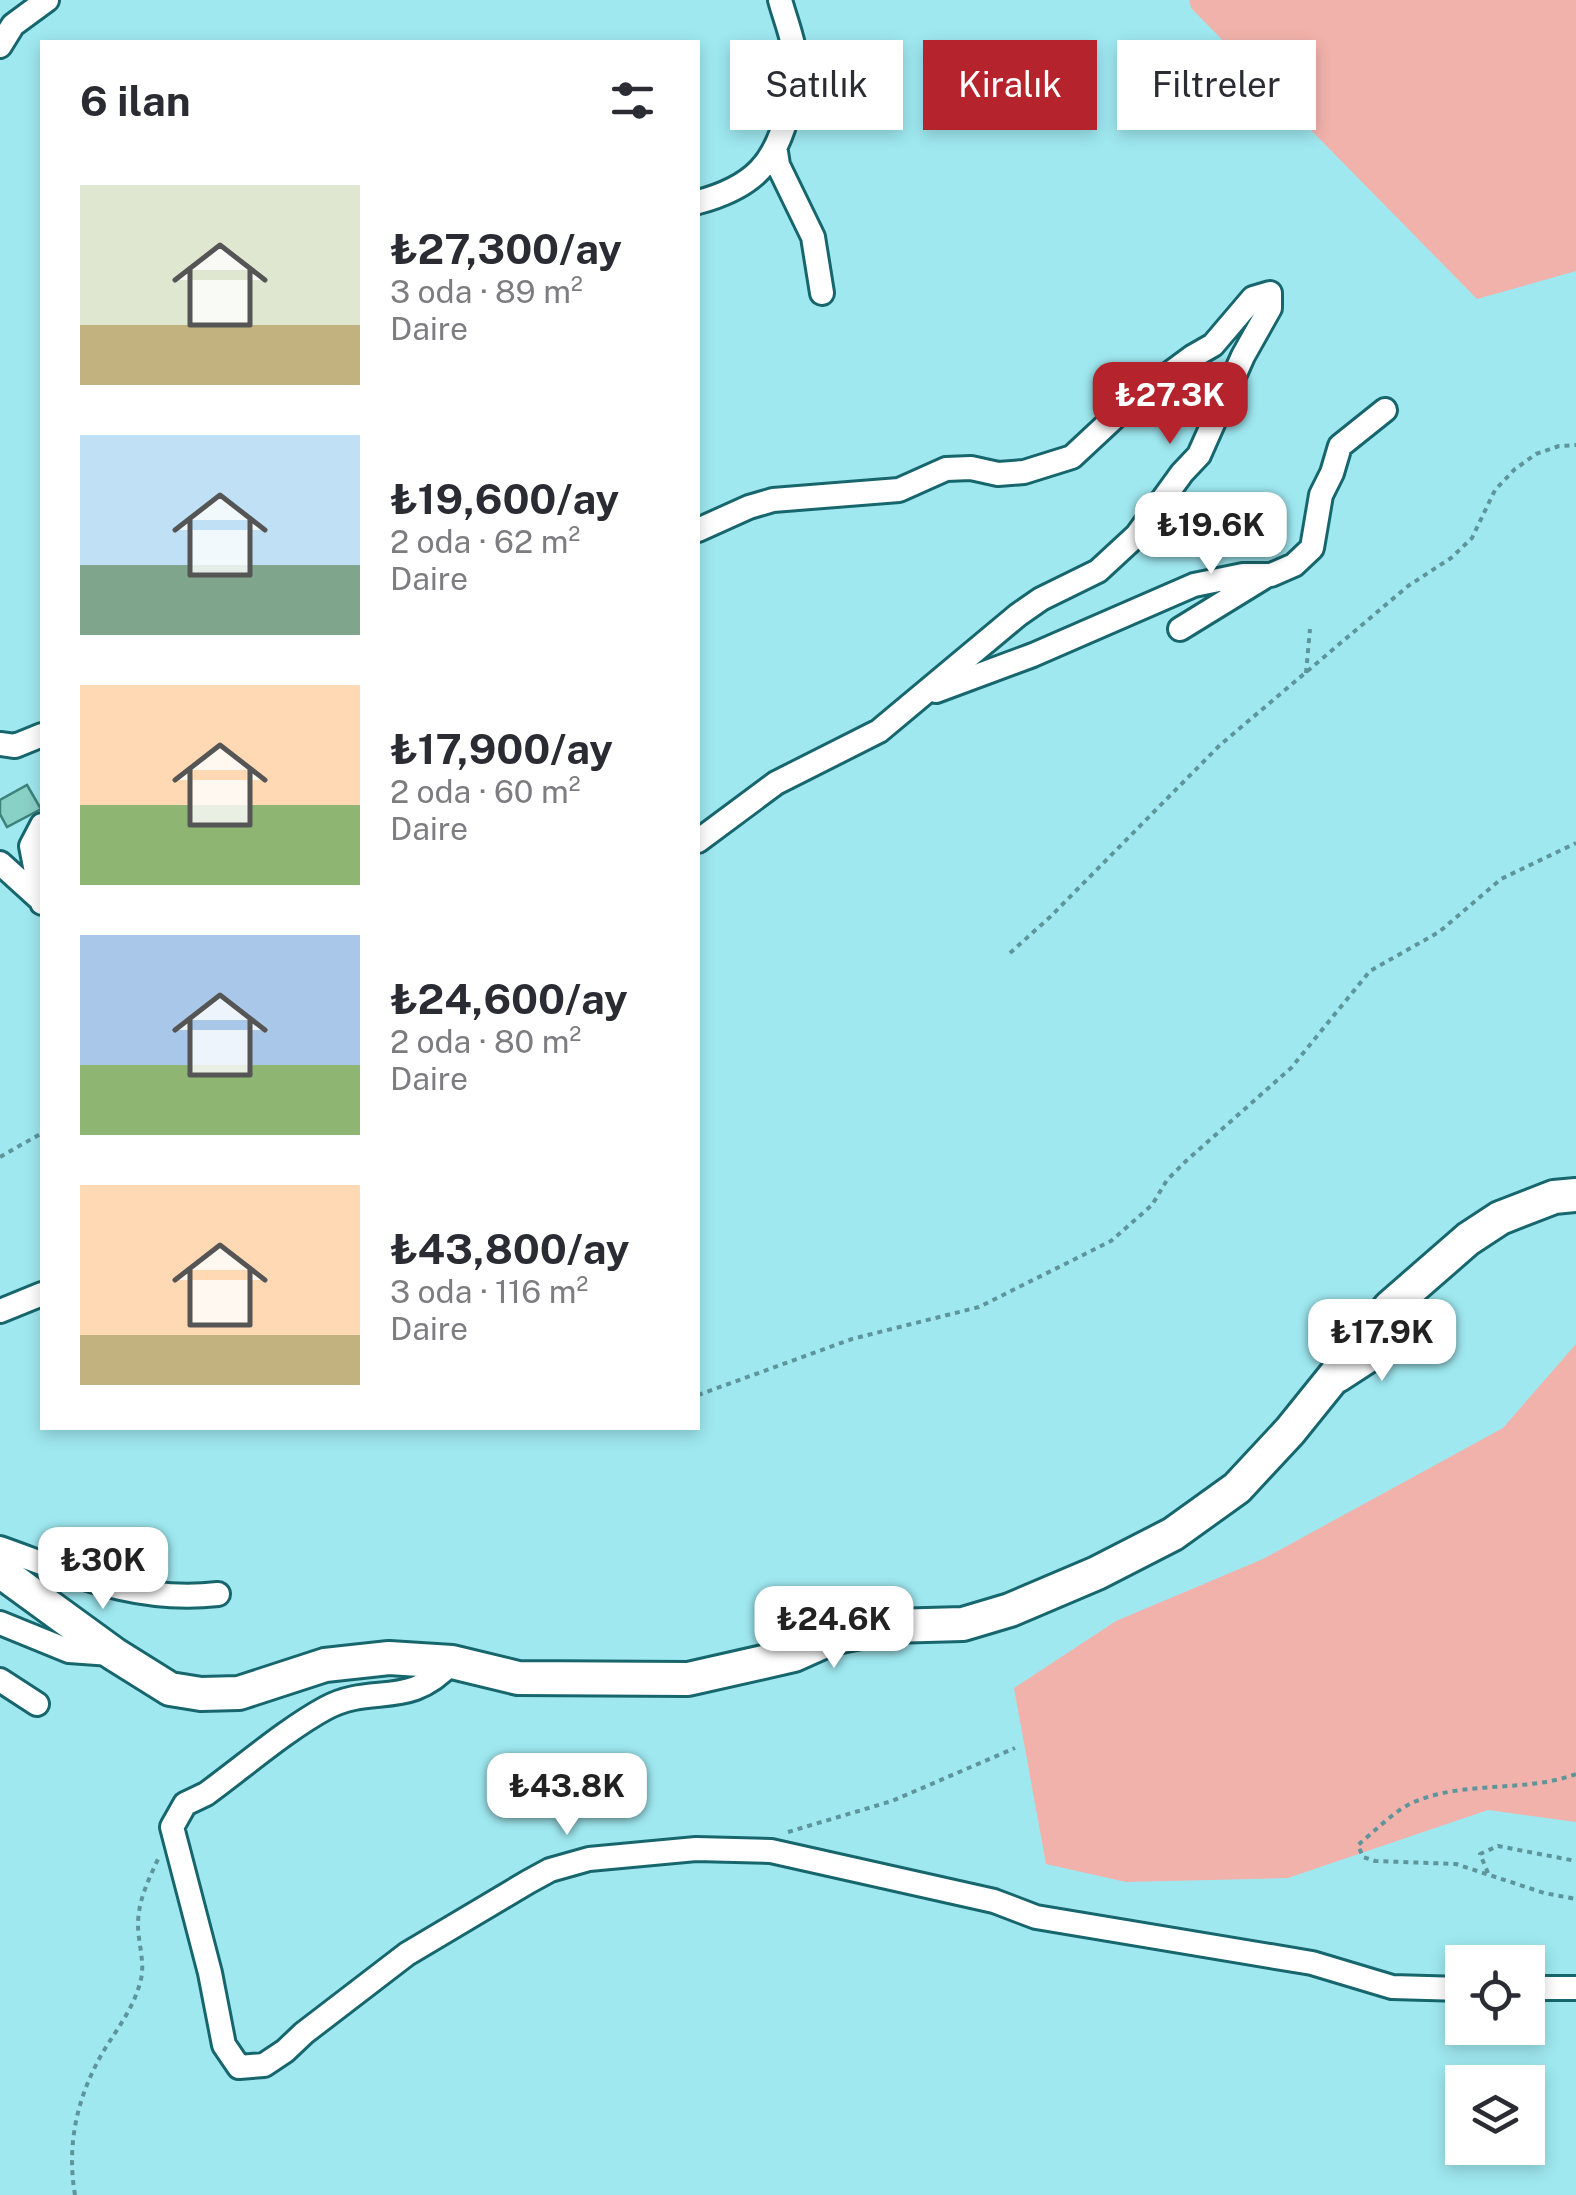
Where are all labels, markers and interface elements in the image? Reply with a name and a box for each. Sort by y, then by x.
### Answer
chip: Satılık [730,40,903,130]
chip: Kiralık [923,40,1097,130]
chip: Filtreler [1117,40,1316,130]
icon: filters [605,73,660,128]
text: 6 ilan [80,76,191,125]
text: ₺27,300/ay [390,224,622,273]
icon: home [160,225,280,345]
text: 3 oda · 89 m² [390,273,583,310]
text: Daire [390,310,468,347]
pin: ₺27.3K [1089,362,1251,447]
text: ₺27.3K [1115,376,1225,413]
text: ₺19,600/ay [390,474,619,523]
icon: home [160,475,280,595]
pin: ₺19.6K [1130,492,1292,577]
text: ₺19.6K [1157,506,1265,543]
text: 2 oda · 62 m² [390,523,580,560]
text: Daire [390,560,468,597]
text: ₺17,900/ay [390,724,613,773]
icon: home [160,725,280,845]
text: 2 oda · 60 m² [390,773,581,810]
text: Daire [390,810,468,847]
text: ₺24,600/ay [390,974,628,1023]
icon: home [160,975,280,1095]
text: 2 oda · 80 m² [390,1023,581,1060]
text: Daire [390,1060,468,1097]
text: ₺43,800/ay [390,1224,629,1273]
icon: home [160,1225,280,1345]
text: 3 oda · 116 m² [390,1273,588,1310]
pin: ₺17.9K [1301,1299,1463,1384]
text: Daire [390,1310,468,1347]
text: ₺17.9K [1330,1313,1434,1350]
pin: ₺30K [44,1527,162,1612]
text: ₺30K [60,1541,146,1578]
pin: ₺24.6K [753,1586,915,1671]
text: ₺24.6K [777,1600,892,1637]
pin: ₺43.8K [486,1753,648,1838]
text: ₺43.8K [509,1767,625,1804]
map controls [1445,1945,1545,2165]
button: locate [1445,1945,1545,2045]
button: layers [1445,2065,1545,2165]

